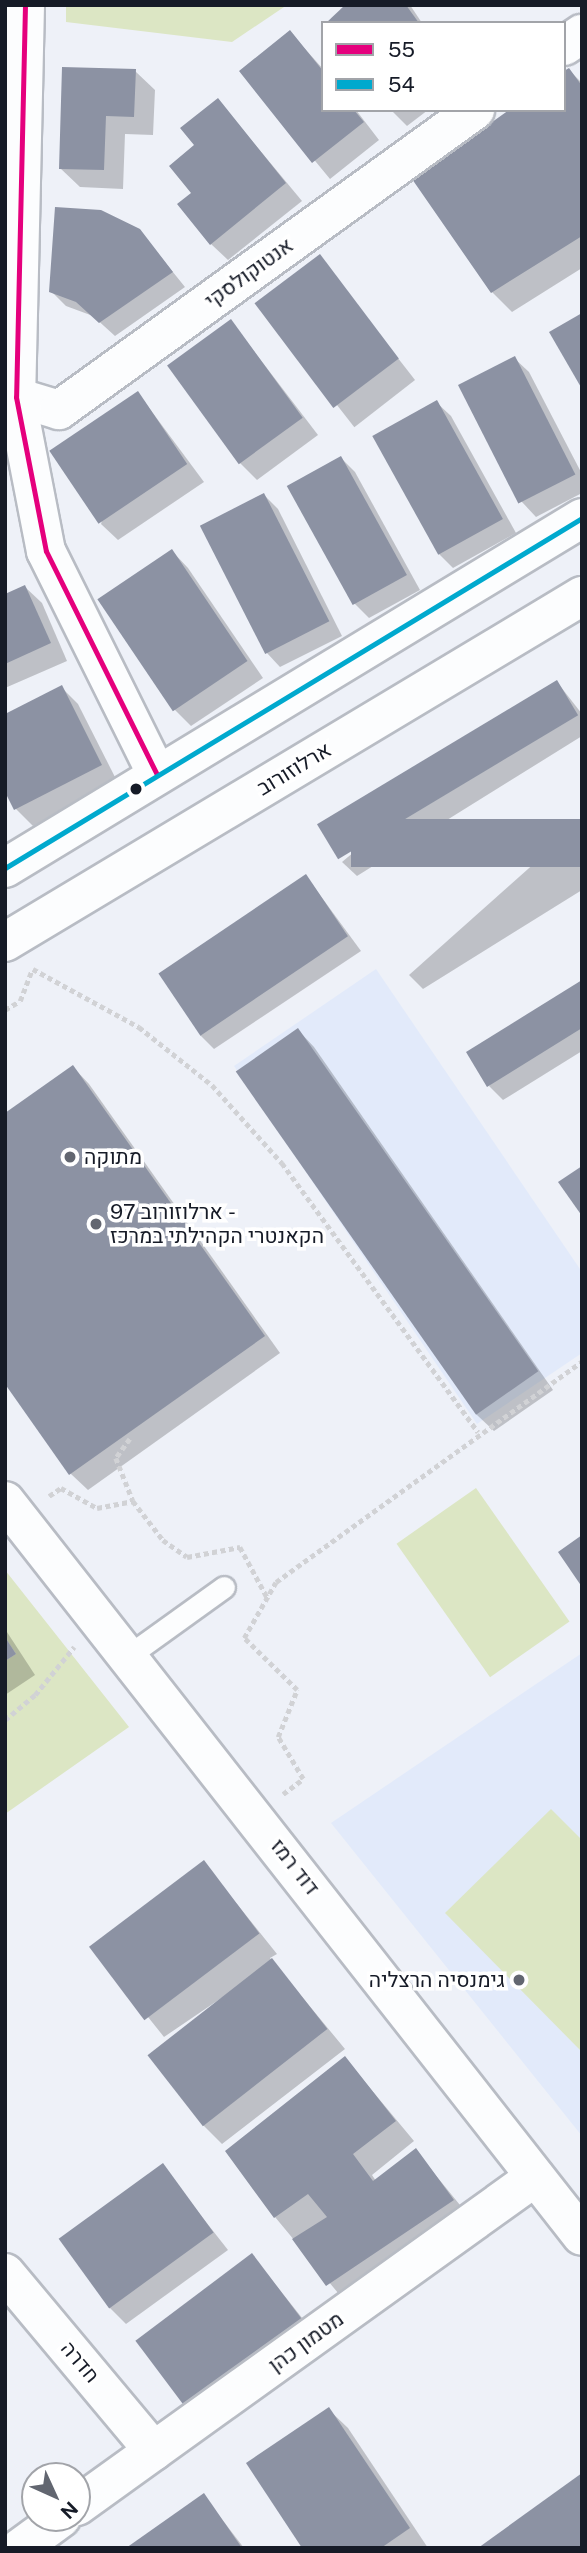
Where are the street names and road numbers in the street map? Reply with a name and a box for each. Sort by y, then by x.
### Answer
street label: אנטוקולסקי [200,233,298,313]
street label: ארלוזורוב [252,737,336,801]
street label: דוד רמז [265,1834,325,1900]
street label: מטמון כהן [264,2306,348,2378]
street label: חדרה [55,2336,105,2388]

